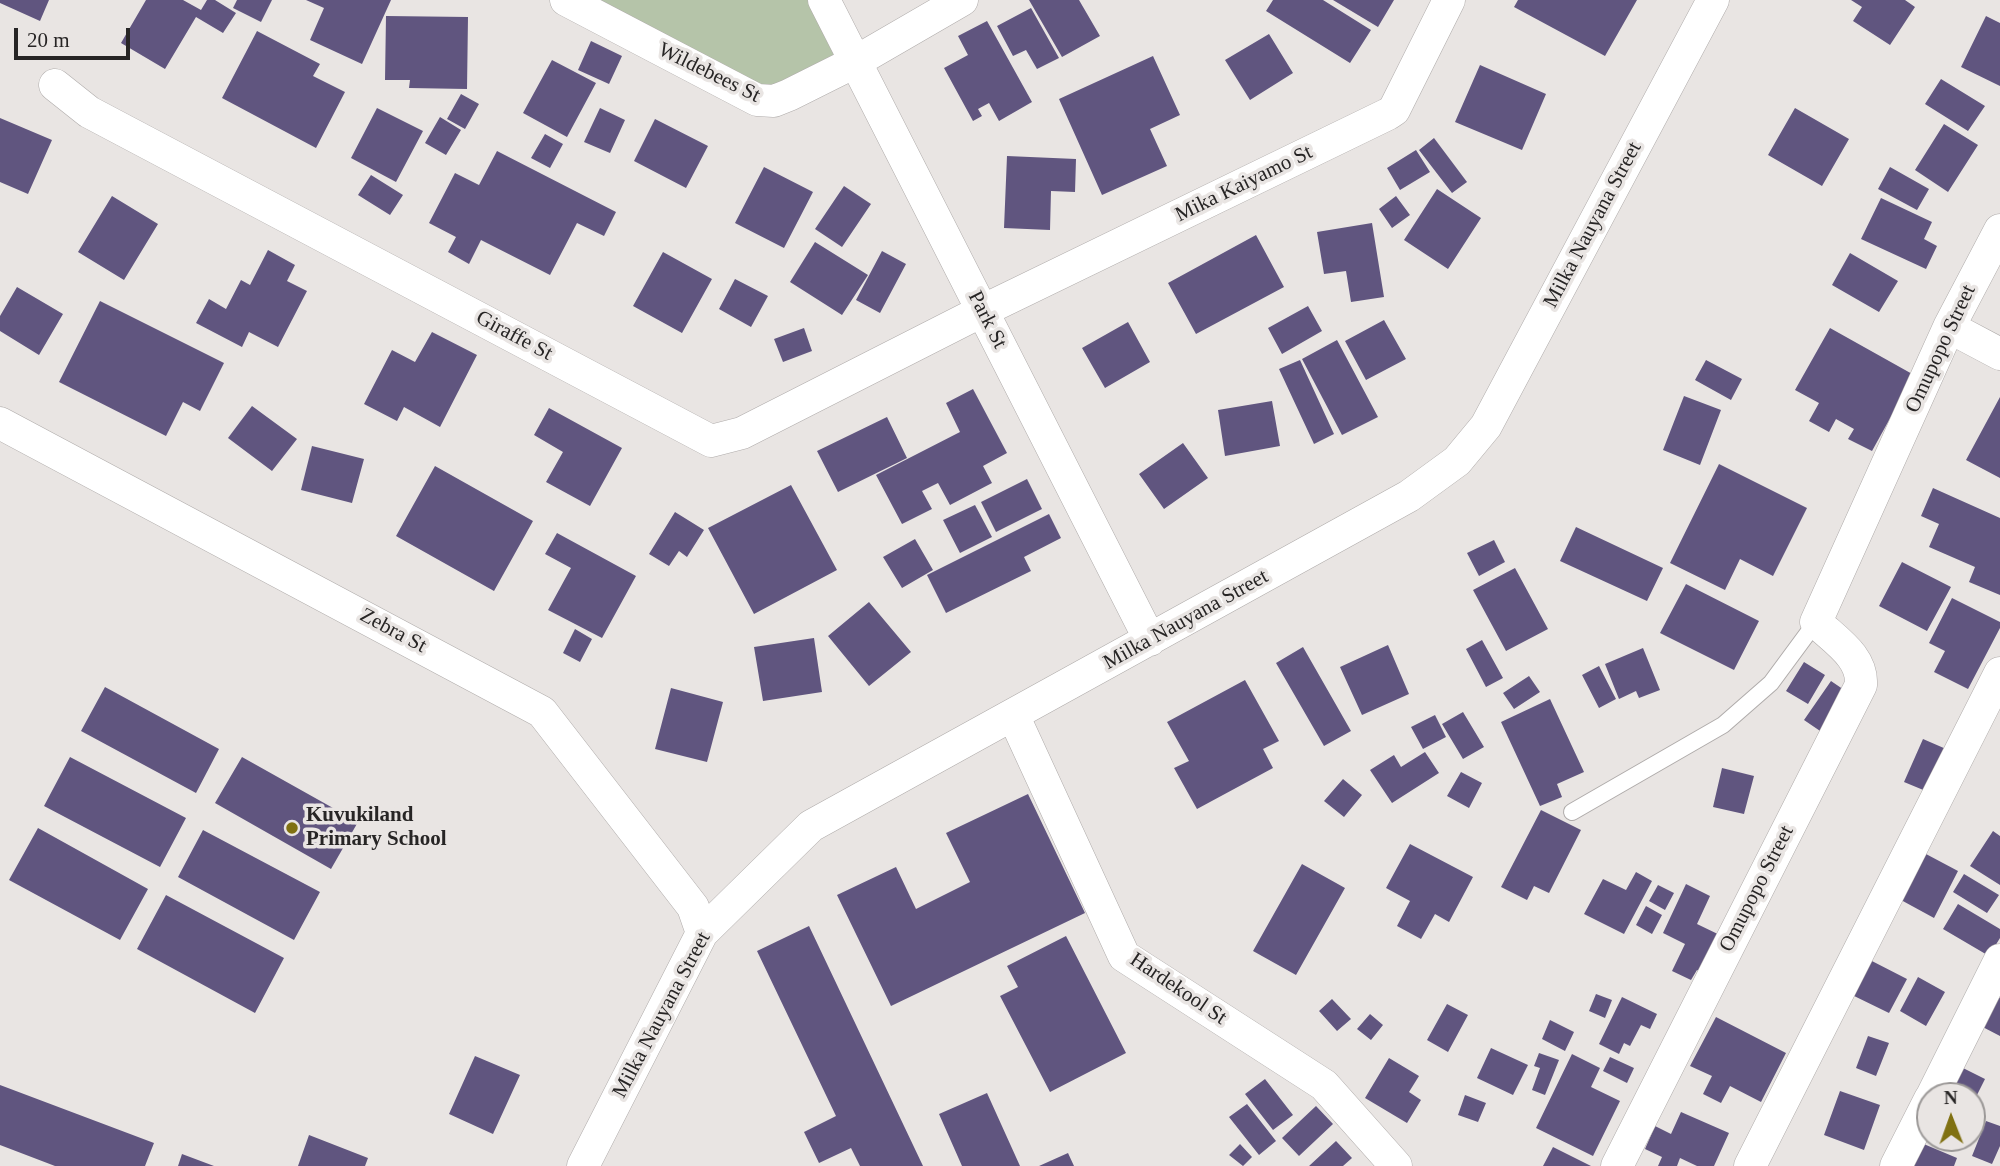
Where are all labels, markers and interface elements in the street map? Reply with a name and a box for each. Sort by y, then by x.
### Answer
scale bar [18,14,133,58]
text: 20 m [27,28,70,52]
street label: Wildebees St [654,37,764,109]
street label: Milka Nauyana Street [1539,138,1647,312]
street label: Mika Kaiyamo St [1171,140,1317,228]
street label: Omupopo Street [1900,281,1982,417]
street label: Park St [962,287,1012,353]
street label: Giraffe St [471,305,557,367]
street label: Milka Nauyana Street [1099,564,1273,676]
street label: Zebra St [355,603,431,659]
place label: Kuvukiland Primary School [306,803,447,853]
marker: Kuvukiland Primary School [284,820,300,836]
street label: Omupopo Street [1714,822,1800,956]
street label: Milka Nauyana Street [608,928,716,1102]
street label: Hardekool St [1125,947,1231,1031]
north arrow [1916,1082,1986,1152]
text: N [1944,1087,1958,1108]

